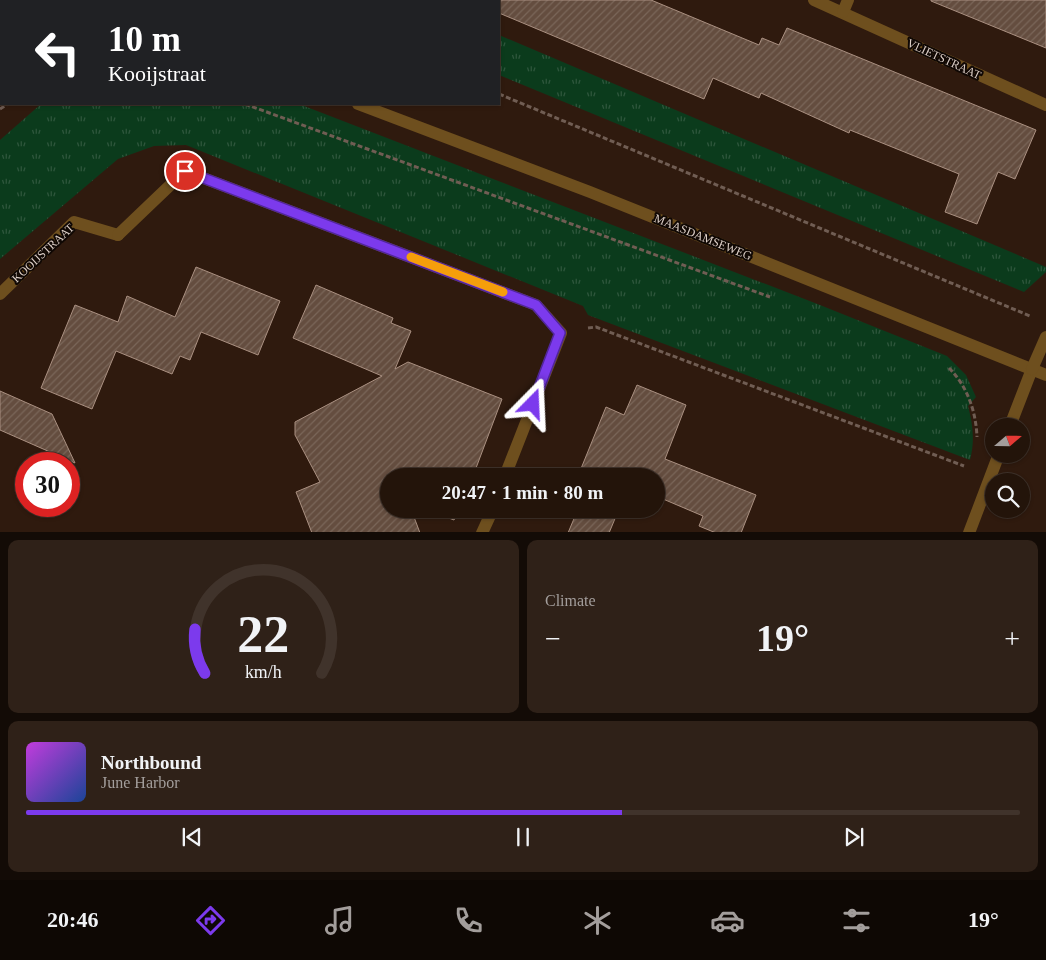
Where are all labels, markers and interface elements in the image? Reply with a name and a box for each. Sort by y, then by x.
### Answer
icon: left [25,20,90,85]
text: 10 m [108,20,181,59]
street label: VLIETSTRAAT [905,36,984,83]
text: Kooijstraat [108,61,206,86]
pin [164,150,206,192]
icon: arrive [171,157,199,185]
street label: MAASDAMSEWEG [652,211,754,263]
street label: KOOIJSTRAAT [9,220,78,285]
position arrow [506,377,558,429]
north arrow [985,418,1030,462]
map controls [985,418,1030,518]
speed limit sign: 30 [15,452,80,517]
button: search [985,473,1030,518]
text: 20:47 · 1 min · 80 m [442,482,603,503]
text: Climate [545,592,596,609]
text: 22 [238,606,290,663]
text: 19° [756,617,809,659]
text: − [545,623,561,654]
text: + [1004,623,1020,654]
text: km/h [245,662,282,682]
text: Northbound [101,752,201,773]
text: June Harbor [101,774,180,791]
icon: previous [178,823,206,851]
icon: pause [509,823,537,851]
icon: next [840,823,868,851]
icon: directions [193,903,228,938]
icon: music [322,903,357,938]
icon: phone [451,903,486,938]
icon: climate [580,903,615,938]
icon: car [710,903,745,938]
icon: filters [839,903,874,938]
text: 20:46 [47,907,98,932]
text: 19° [968,907,999,932]

